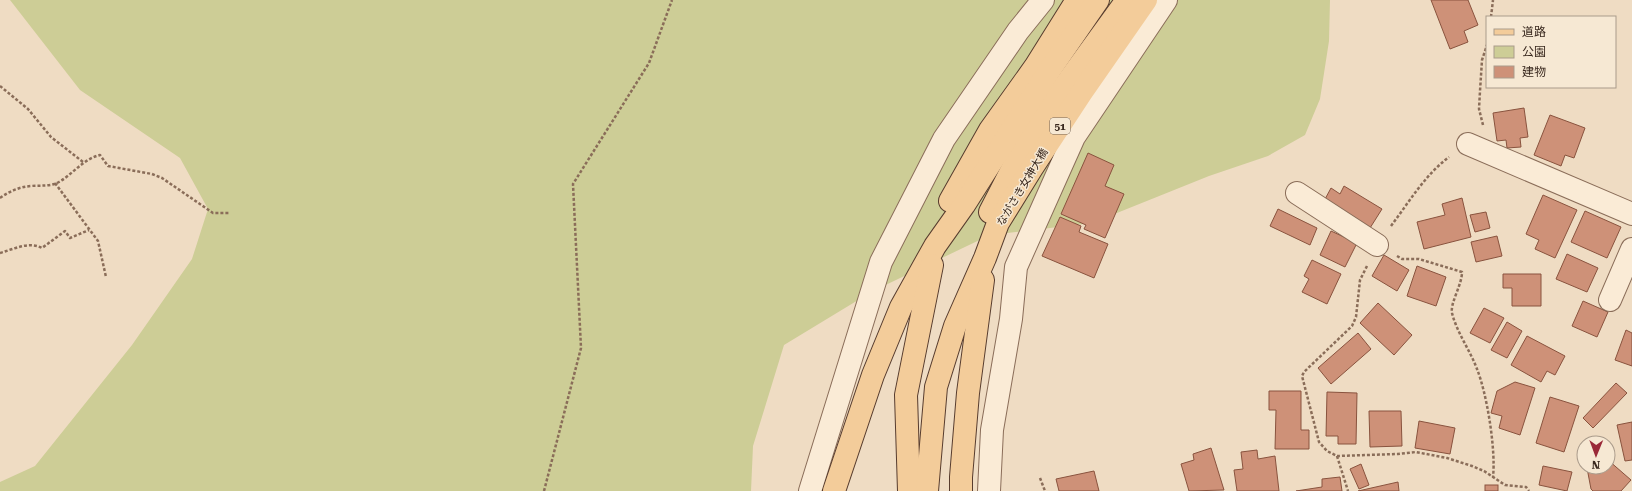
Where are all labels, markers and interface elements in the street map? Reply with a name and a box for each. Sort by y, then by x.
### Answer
legend [1486,16,1616,88]
text: 道路 [1522,25,1546,39]
text: 公園 [1522,45,1546,59]
text: 建物 [1522,65,1546,79]
road number: 51 [1050,118,1070,134]
street label: ながさき女神大橋 [994,146,1051,228]
north arrow [1576,435,1616,475]
text: N [1591,458,1600,471]

